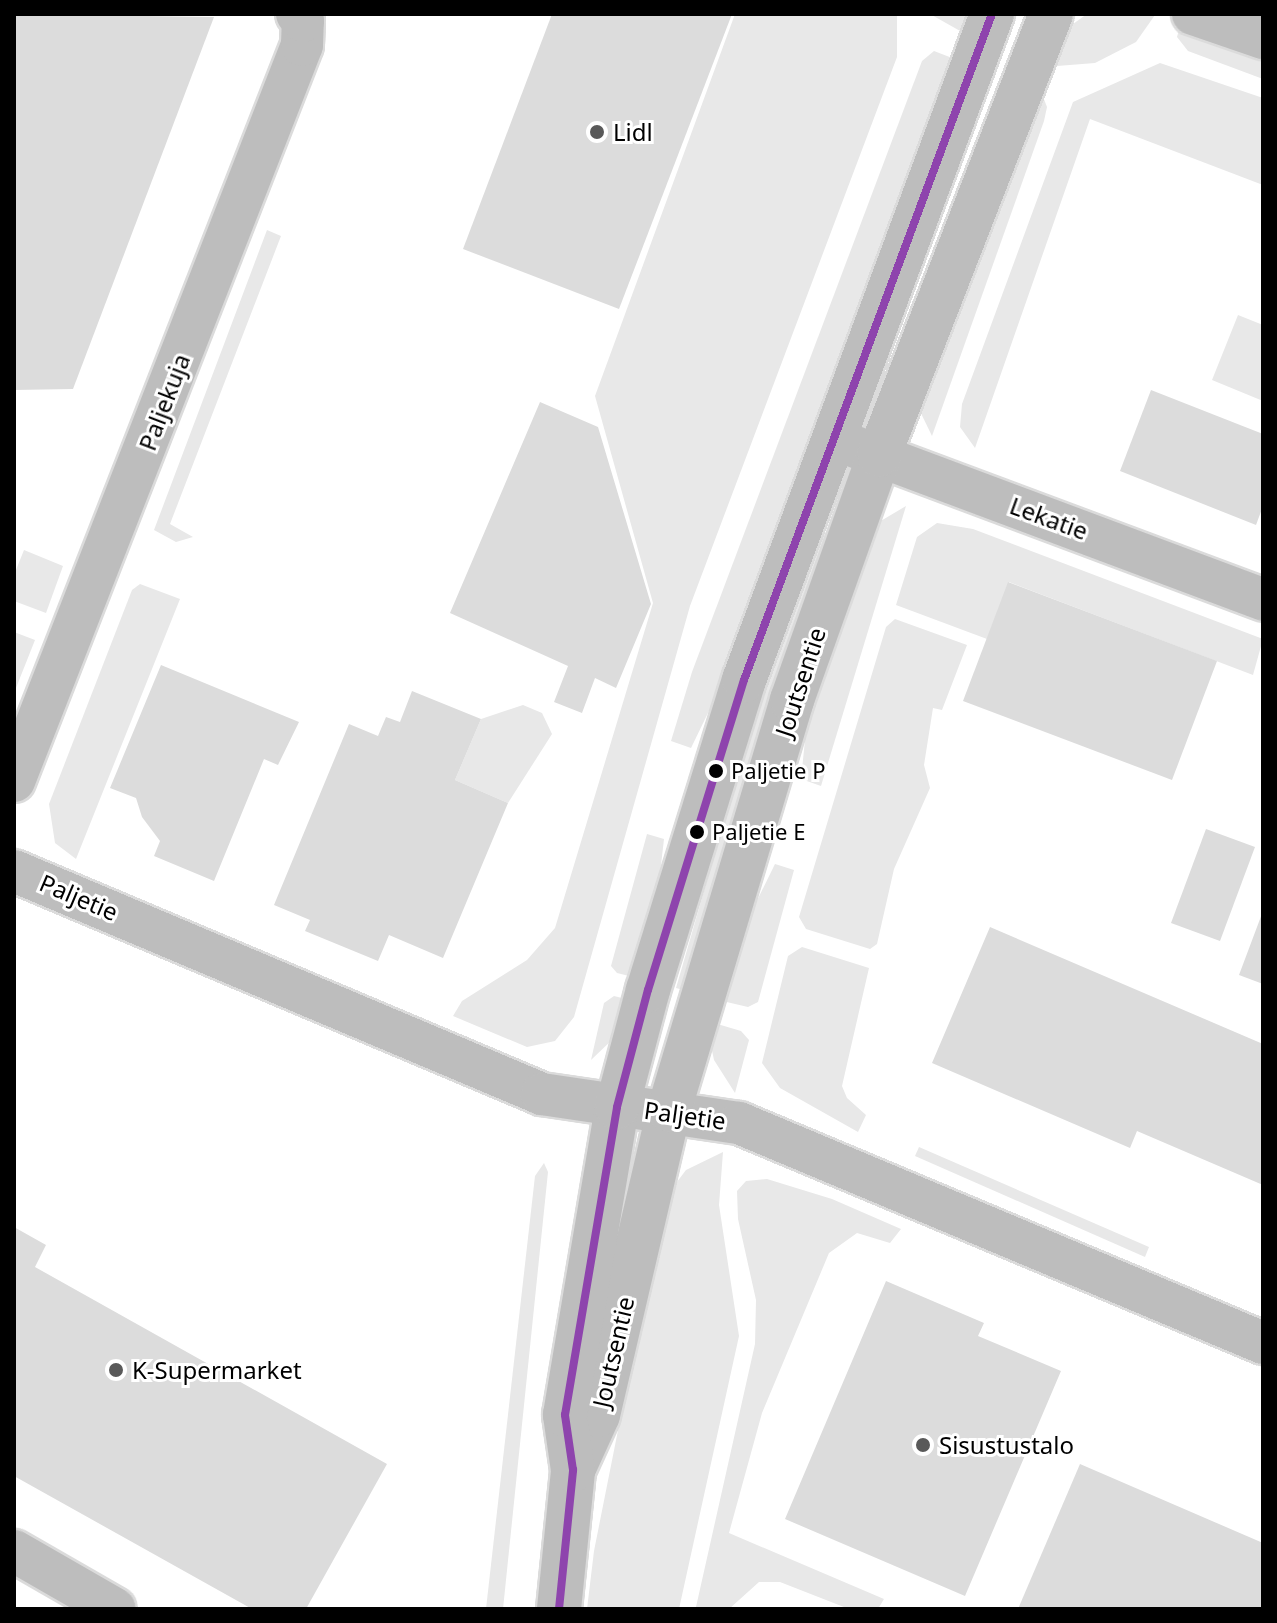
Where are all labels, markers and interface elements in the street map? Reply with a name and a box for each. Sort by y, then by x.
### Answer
place label: Lidl [613,118,653,146]
marker: Lidl [588,123,606,141]
street label: Paljekuja [132,350,196,454]
street label: Lekatie [1006,491,1092,545]
street label: Joutsentie [769,624,831,740]
place label: Paljetie P [731,758,825,784]
marker: Paljetie P [708,763,724,779]
place label: Paljetie E [712,819,805,845]
marker: Paljetie E [689,824,705,840]
street label: Paljetie [35,868,123,926]
street label: Paljetie [642,1095,728,1135]
street label: Joutsentie [586,1294,640,1410]
place label: K-Supermarket [132,1356,302,1384]
marker: K-Supermarket [107,1361,125,1379]
place label: Sisustustalo [939,1431,1074,1459]
marker: Sisustustalo [914,1436,932,1454]

